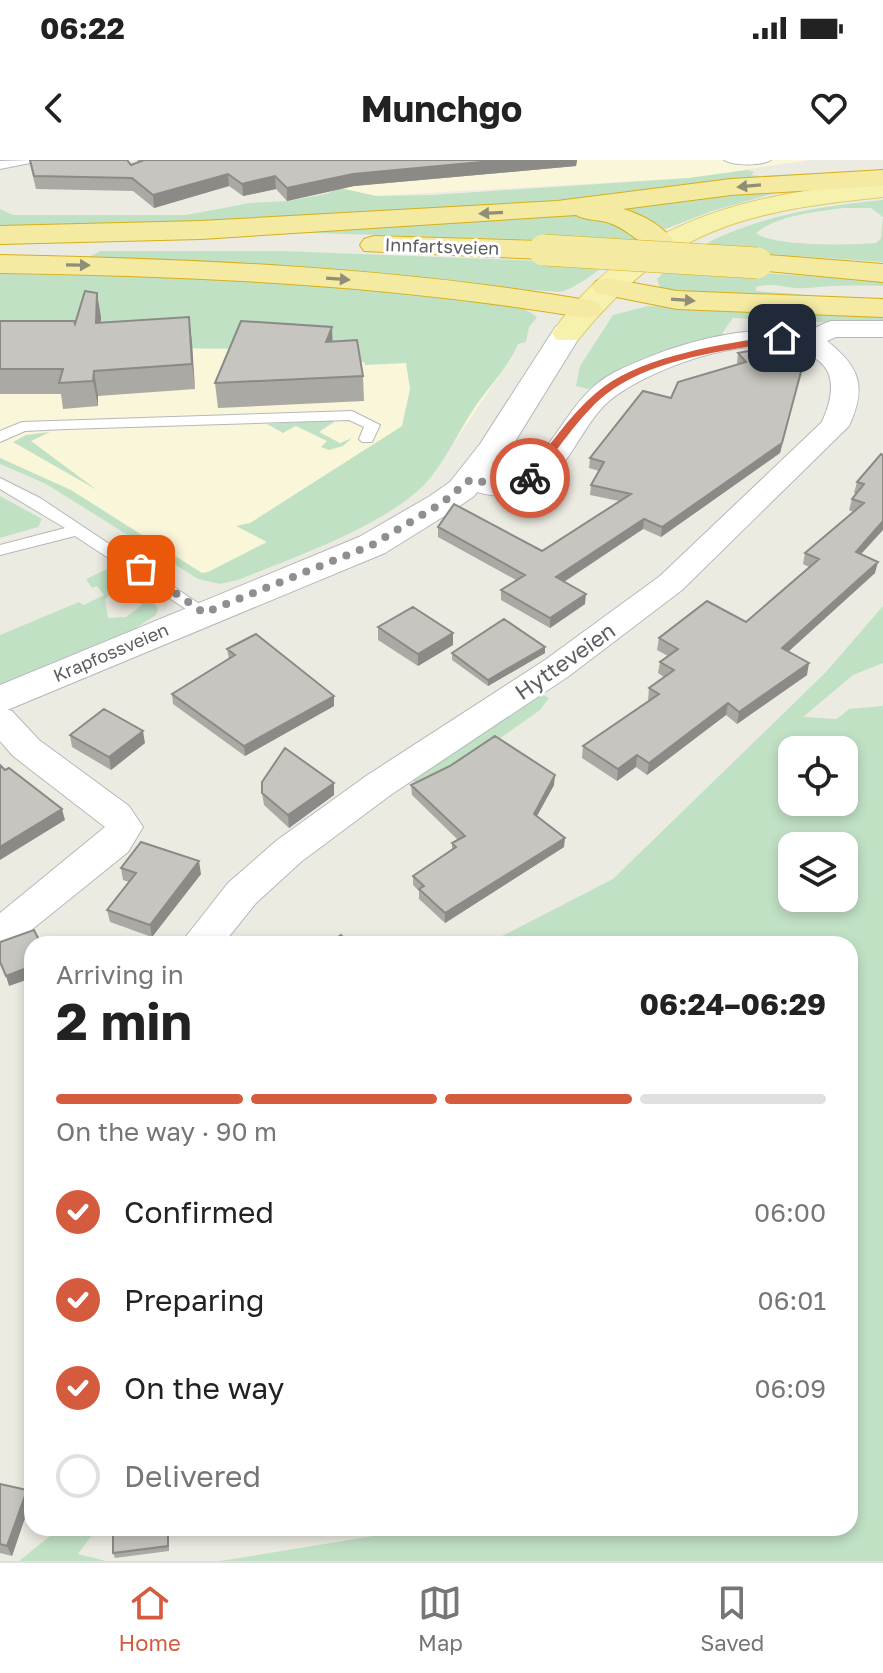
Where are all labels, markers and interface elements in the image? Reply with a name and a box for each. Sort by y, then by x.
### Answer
text: 06:22 [40,10,125,46]
icon: back [32,86,76,130]
icon: heart [807,86,851,130]
text: Munchgo [361,87,522,130]
one-way arrow [736,180,761,193]
one-way arrow [478,206,503,219]
street label: Innfartsveien [384,233,500,259]
one-way arrow [66,259,91,271]
one-way arrow [325,273,350,286]
one-way arrow [671,294,696,307]
pin [748,304,816,372]
icon: home [760,316,804,360]
courier [490,438,570,518]
icon: bike [508,456,552,500]
pin [107,535,175,603]
icon: bag [119,547,163,591]
street label: Hytteveien [509,616,620,705]
street label: Krapfossveien [50,618,172,686]
map controls [778,736,858,912]
button: locate [778,736,858,816]
button: layers [778,832,858,912]
text: Arriving in [56,959,184,990]
text: 06:24–06:29 [639,986,826,1022]
text: 2 min [56,989,192,1051]
text: On the way · 90 m [56,1116,277,1147]
icon: check [56,1190,100,1234]
text: Confirmed [124,1194,274,1230]
text: 06:00 [754,1197,826,1228]
icon: check [56,1278,100,1322]
text: Preparing [124,1282,265,1318]
text: 06:01 [758,1285,826,1316]
icon: check [56,1366,100,1410]
text: On the way [124,1370,284,1406]
text: 06:09 [754,1373,826,1404]
text: Delivered [124,1458,261,1494]
tab: Home [119,1581,181,1656]
tab: Map [418,1581,463,1656]
tab: Saved [700,1581,764,1656]

